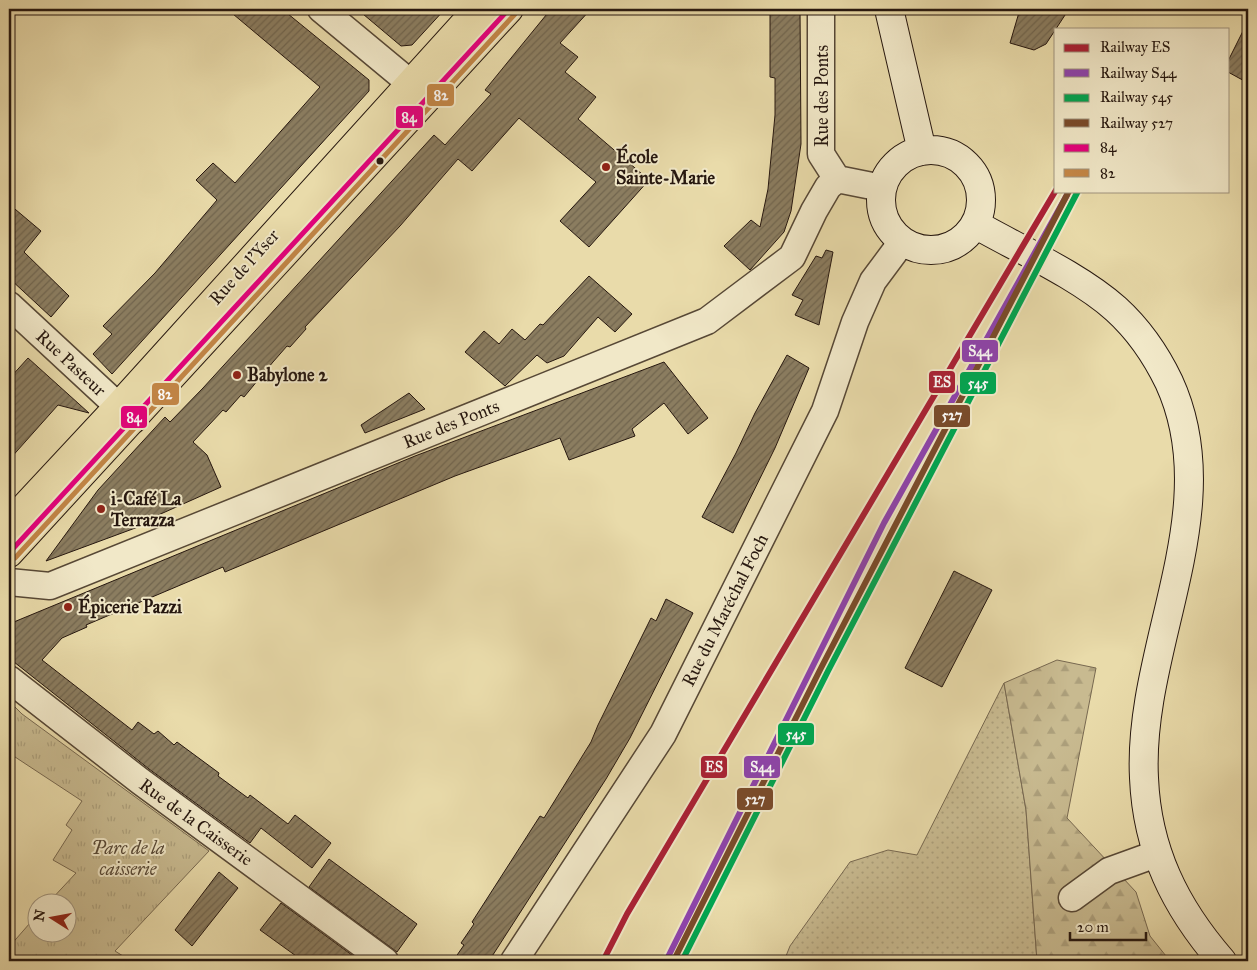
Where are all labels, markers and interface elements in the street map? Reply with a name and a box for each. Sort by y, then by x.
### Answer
legend [1054,28,1230,192]
text: Railway ES [1100,38,1170,56]
street label: Rue des Ponts [811,45,833,147]
text: Railway S44 [1100,64,1177,82]
line badge: 82 [426,83,455,107]
text: 82 [434,87,449,104]
text: Railway 545 [1100,88,1173,106]
line badge: 84 [395,105,424,129]
text: 84 [401,109,418,127]
text: Railway 527 [1100,114,1173,132]
text: 84 [1100,138,1117,156]
place label: École Sainte-Marie [616,143,716,189]
unlabelled marker [375,156,385,166]
marker: École Sainte-Marie [600,161,612,173]
text: 82 [1100,164,1116,182]
street label: Rue de l'Yser [204,224,284,309]
street label: Rue Pasteur [31,325,111,401]
line badge: S44 [961,339,999,363]
text: S44 [968,343,993,361]
place label: Babylone 2 [247,364,328,387]
marker: Babylone 2 [231,369,243,381]
line badge: ES [928,370,956,394]
line badge: 545 [959,371,997,395]
text: ES [933,374,951,391]
text: 545 [968,375,989,393]
line badge: 82 [151,382,180,406]
text: 82 [158,386,173,403]
street label: Rue des Ponts [400,395,502,453]
line badge: 527 [933,404,971,428]
line badge: 84 [120,405,148,429]
text: 527 [942,407,963,424]
text: 84 [126,409,143,427]
place label: i-Café La Terrazza [110,488,182,531]
marker: i-Café La Terrazza [95,503,107,515]
street label: Rue du Maréchal Foch [677,530,773,690]
place label: Épicerie Pazzi [78,593,183,619]
marker: Épicerie Pazzi [62,601,74,613]
line badge: 545 [777,722,815,746]
text: 545 [786,726,807,744]
line badge: ES [700,755,728,779]
line badge: S44 [743,755,781,779]
text: ES [705,759,723,776]
text: S44 [750,759,775,777]
street label: Rue de la Caisserie [135,773,257,871]
line badge: 527 [736,787,774,811]
text: 527 [745,791,766,808]
park label: Parc de la caisserie [91,837,165,880]
north arrow [28,892,78,942]
text: N [30,908,49,923]
scale bar [1070,910,1146,942]
text: 20 m [1077,918,1109,936]

